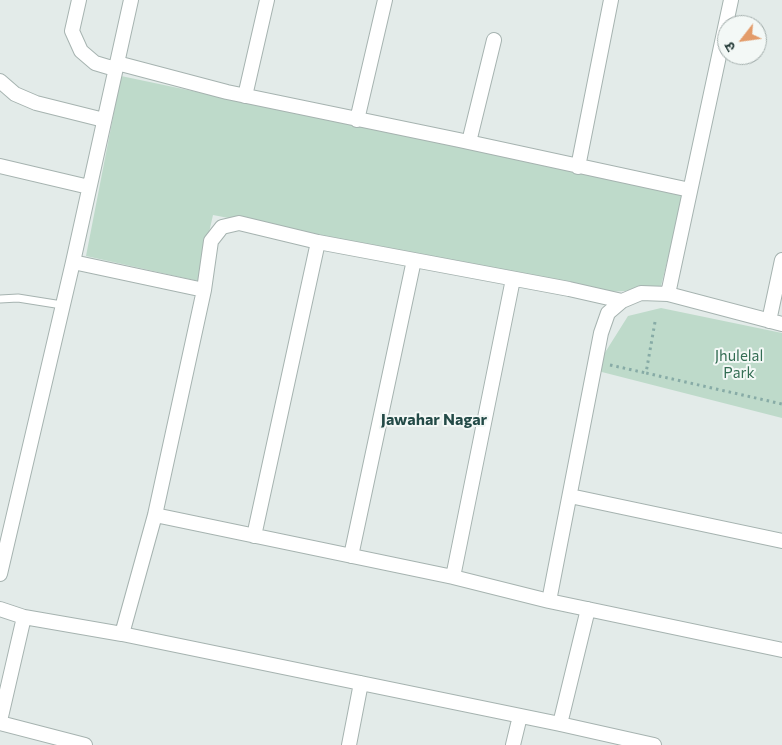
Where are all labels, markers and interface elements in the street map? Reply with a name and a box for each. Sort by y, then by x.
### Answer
north arrow [717,15,767,65]
text: उ [720,39,739,55]
park label: Jhulelal Park [715,347,763,382]
district label: Jawahar Nagar [381,410,487,430]

